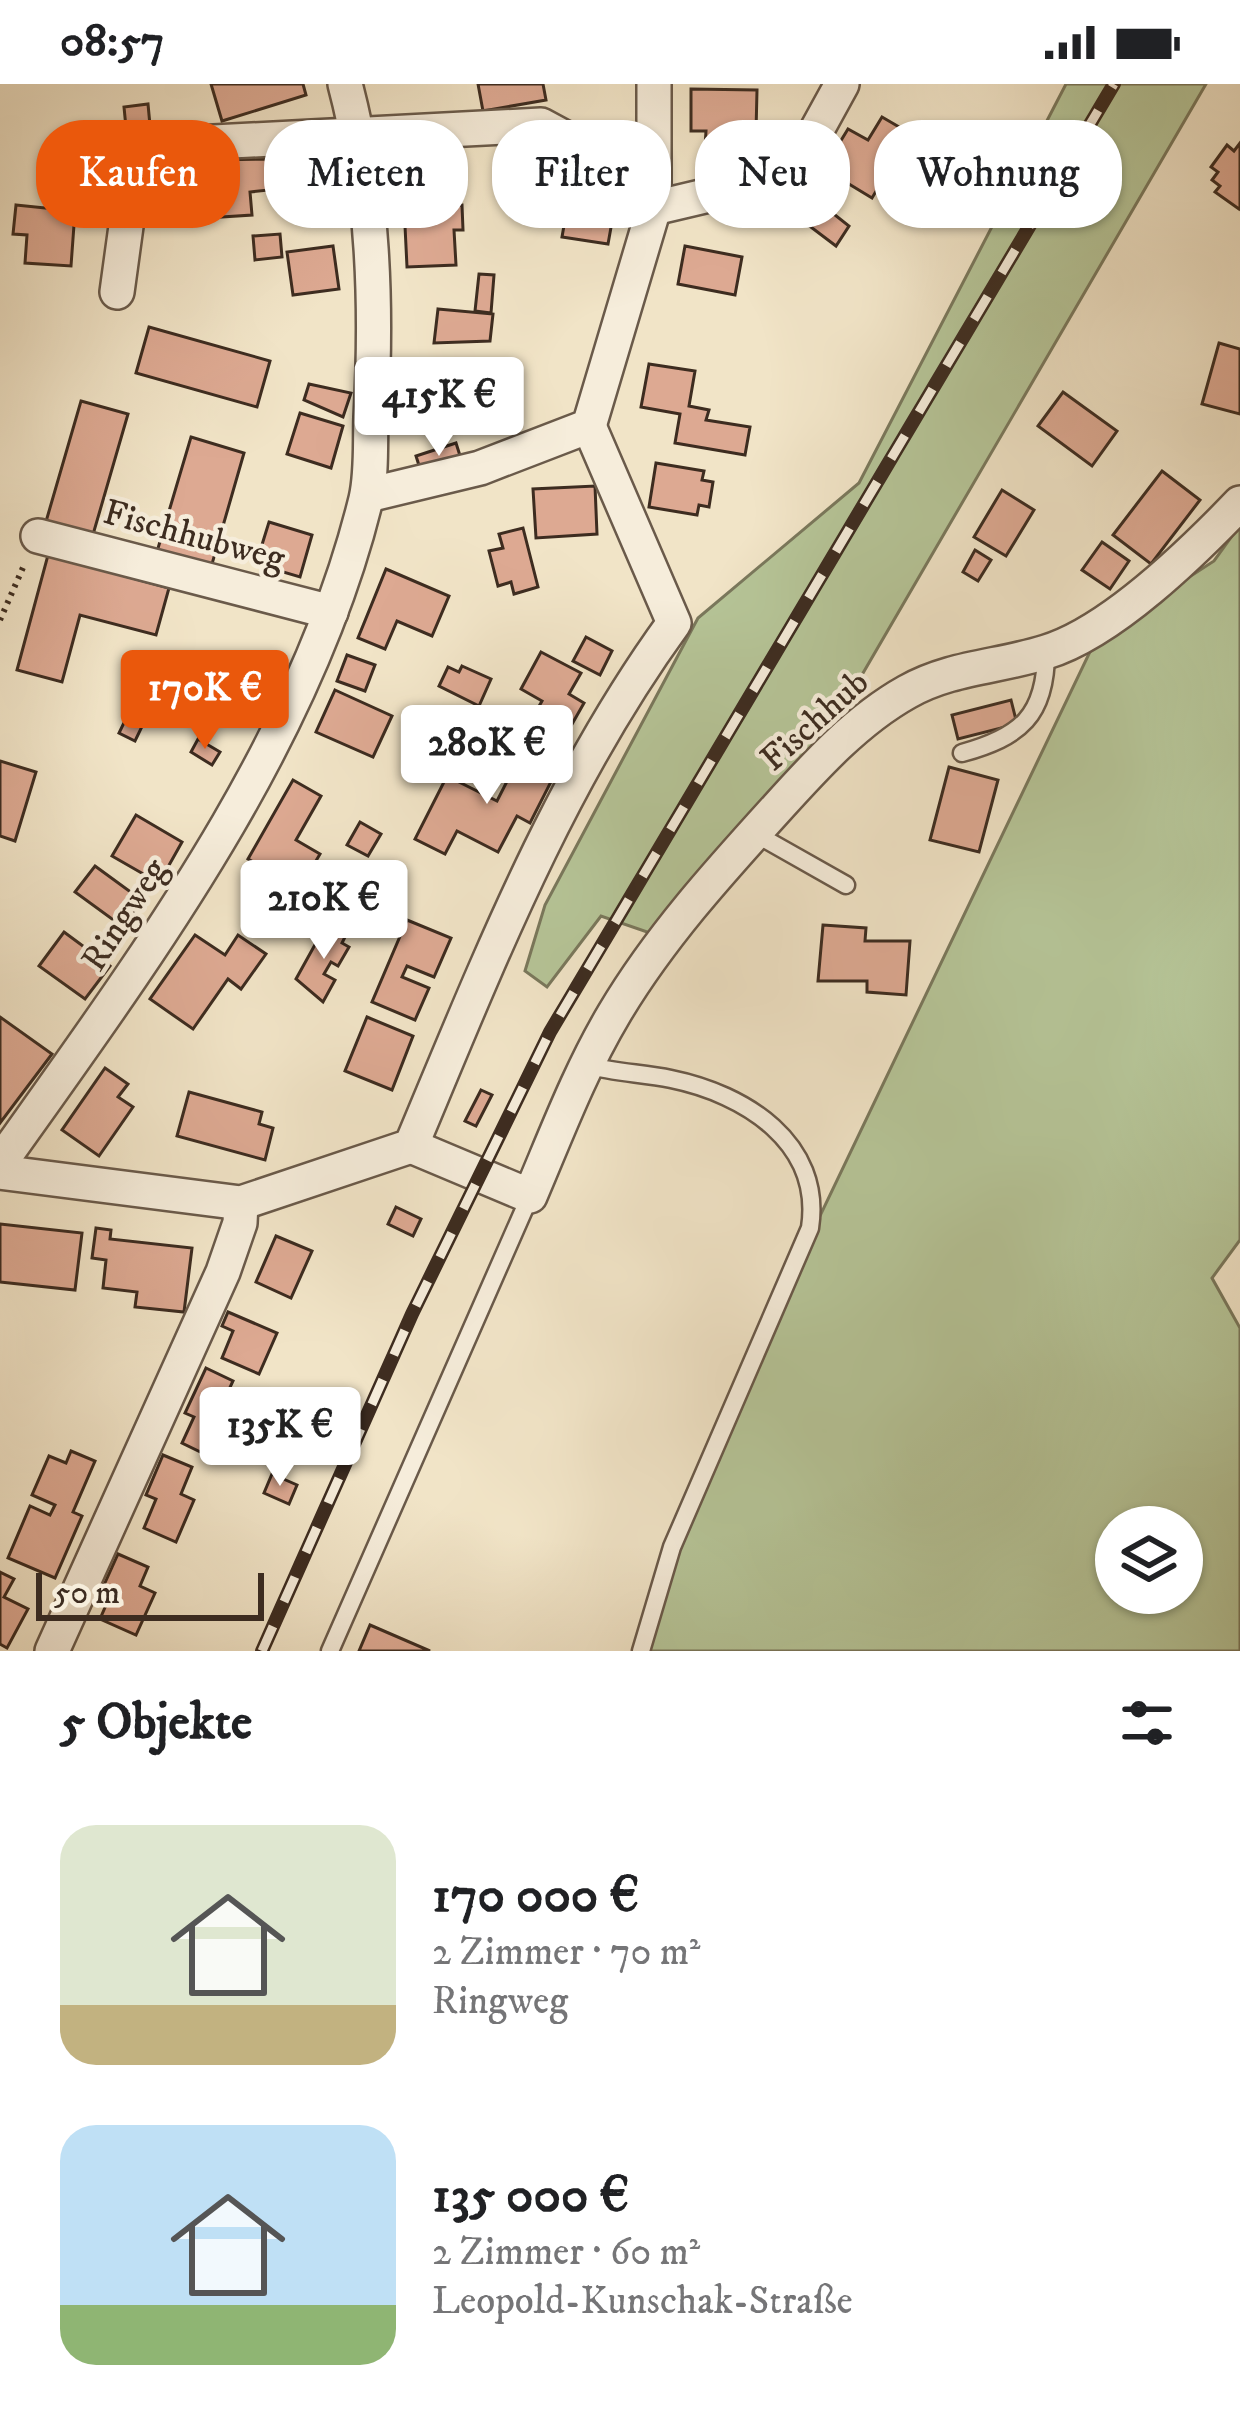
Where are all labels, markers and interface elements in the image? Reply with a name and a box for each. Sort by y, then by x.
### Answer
text: 08:57 [60,14,165,70]
chip: Kaufen [36,120,240,228]
chip: Mieten [264,120,468,228]
chip: Filter [492,120,671,228]
chip: Neu [695,120,850,228]
chip: Wohnung [874,120,1122,228]
pin: 415K € [341,357,537,459]
text: 415K € [382,371,496,420]
street label: Fischhubweg [98,490,290,582]
pin: 170K € [107,650,303,752]
street label: Fischhub [751,661,879,781]
text: 170K € [148,664,262,713]
pin: 280K € [389,705,585,807]
text: 280K € [428,719,546,768]
street label: Ringweg [72,850,178,980]
pin: 210K € [226,860,422,962]
text: 210K € [268,874,380,923]
pin: 135K € [182,1387,378,1489]
text: 135K € [227,1401,333,1450]
map controls [1095,1506,1203,1614]
button: layers [1095,1506,1203,1614]
scale bar [36,1567,264,1620]
text: 50 m [54,1573,120,1614]
icon: filters [1114,1690,1180,1756]
text: 5 Objekte [60,1691,252,1755]
text: 170 000 € [432,1864,639,1928]
icon: home [156,1873,300,2017]
text: 2 Zimmer · 70 m² [432,1928,701,1977]
text: Ringweg [432,1977,568,2026]
text: 135 000 € [432,2164,629,2228]
icon: home [156,2173,300,2317]
text: 2 Zimmer · 60 m² [432,2228,700,2277]
text: Leopold-Kunschak-Straße [432,2277,853,2326]

